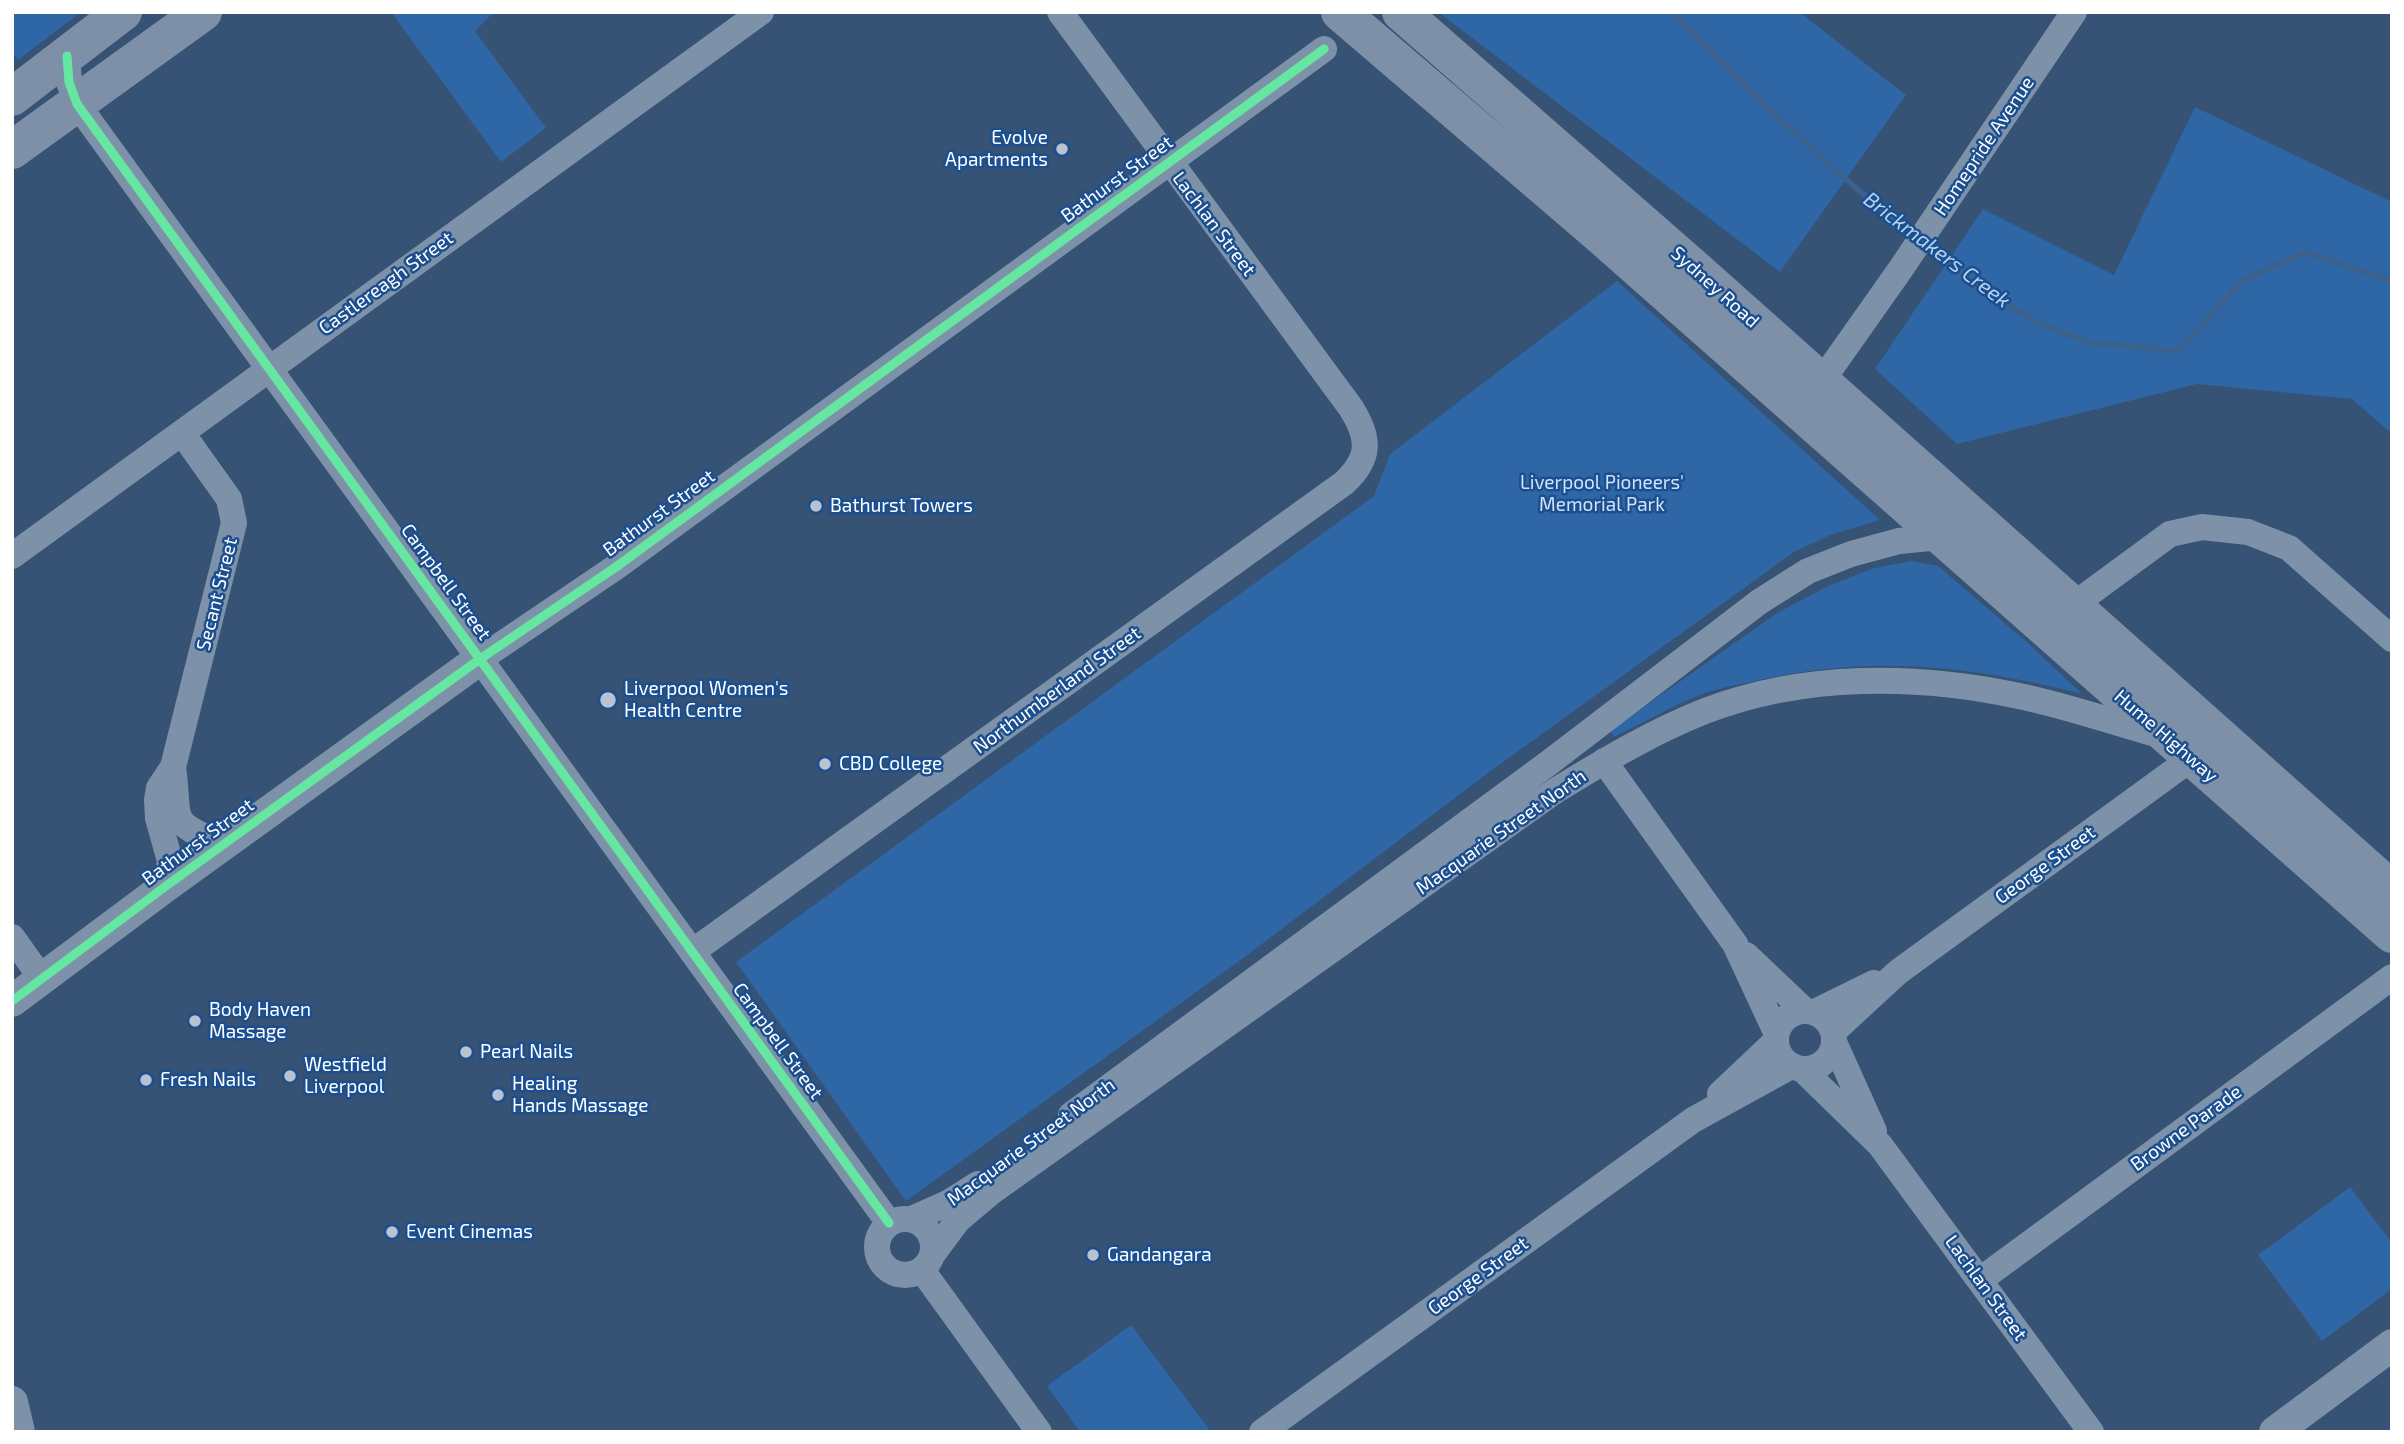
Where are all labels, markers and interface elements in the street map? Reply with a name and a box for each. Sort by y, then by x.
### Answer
street label: Homepride Avenue [1929,72,2039,220]
place label: Evolve Apartments [945,127,1048,171]
street label: Bathurst Street [1057,131,1177,227]
marker: Evolve Apartments [1054,141,1070,157]
street label: Lachlan Street [1167,167,1261,281]
water label: Brickmakers Creek [1859,187,2015,313]
street label: Castlereagh Street [314,227,458,339]
street label: Sydney Road [1666,242,1764,332]
street label: Bathurst Street [599,465,719,561]
park label: Liverpool Pioneers' Memorial Park [1520,472,1684,516]
place label: Bathurst Towers [830,495,973,517]
marker: Bathurst Towers [808,498,824,514]
street label: Campbell Street [396,519,496,645]
street label: Secant Street [192,535,242,653]
street label: Northumberland Street [969,622,1145,758]
place label: Liverpool Women's Health Centre [624,678,789,722]
street label: Hume Highway [2110,685,2222,787]
marker: Liverpool Women's Health Centre [598,690,618,710]
place label: CBD College [839,753,942,775]
marker: CBD College [817,756,833,772]
street label: Macquarie Street North [1412,765,1590,899]
street label: Bathurst Street [138,794,258,890]
street label: George Street [1990,821,2100,909]
street label: Campbell Street [728,978,828,1104]
place label: Body Haven Massage [209,999,311,1043]
marker: Body Haven Massage [187,1013,203,1029]
place label: Pearl Nails [480,1041,573,1063]
marker: Pearl Nails [458,1044,474,1060]
place label: Westfield Liverpool [304,1054,387,1098]
marker: Westfield Liverpool [282,1068,298,1084]
place label: Fresh Nails [160,1069,256,1091]
marker: Fresh Nails [138,1072,154,1088]
place label: Healing Hands Massage [512,1073,648,1117]
street label: Macquarie Street North [942,1073,1120,1211]
street label: Browne Parade [2126,1080,2246,1176]
marker: Healing Hands Massage [490,1087,506,1103]
place label: Event Cinemas [406,1221,533,1243]
marker: Event Cinemas [384,1224,400,1240]
street label: Lachlan Street [1940,1231,2032,1345]
street label: George Street [1423,1232,1533,1320]
place label: Gandangara [1107,1244,1212,1266]
marker: Gandangara [1085,1247,1101,1263]

